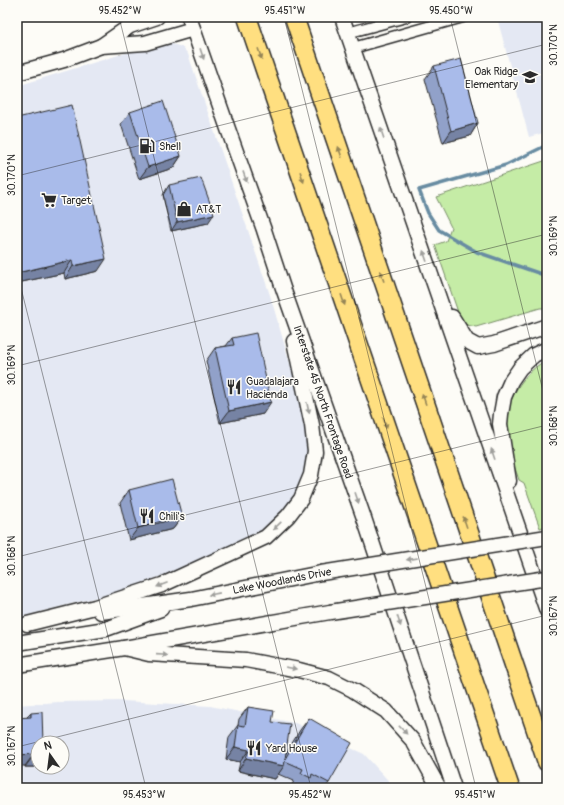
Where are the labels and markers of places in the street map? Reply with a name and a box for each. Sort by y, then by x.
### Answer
place label: Oak Ridge Elementary [465,65,519,91]
school or university icon: Oak Ridge Elementary [521,68,539,86]
fuel station icon: Shell [138,137,156,155]
place label: Shell [159,140,181,153]
supermarket icon: Target [40,191,58,209]
place label: Target [61,194,91,207]
shop icon: AT&T [175,200,193,218]
place label: AT&T [196,203,221,216]
place label: Guadalajara Hacienda [246,375,299,401]
restaurant icon: Guadalajara Hacienda [225,378,243,396]
restaurant icon: Chili's [138,507,156,525]
place label: Chili's [159,510,185,523]
restaurant icon: Yard House [245,739,263,757]
place label: Yard House [265,742,318,755]

